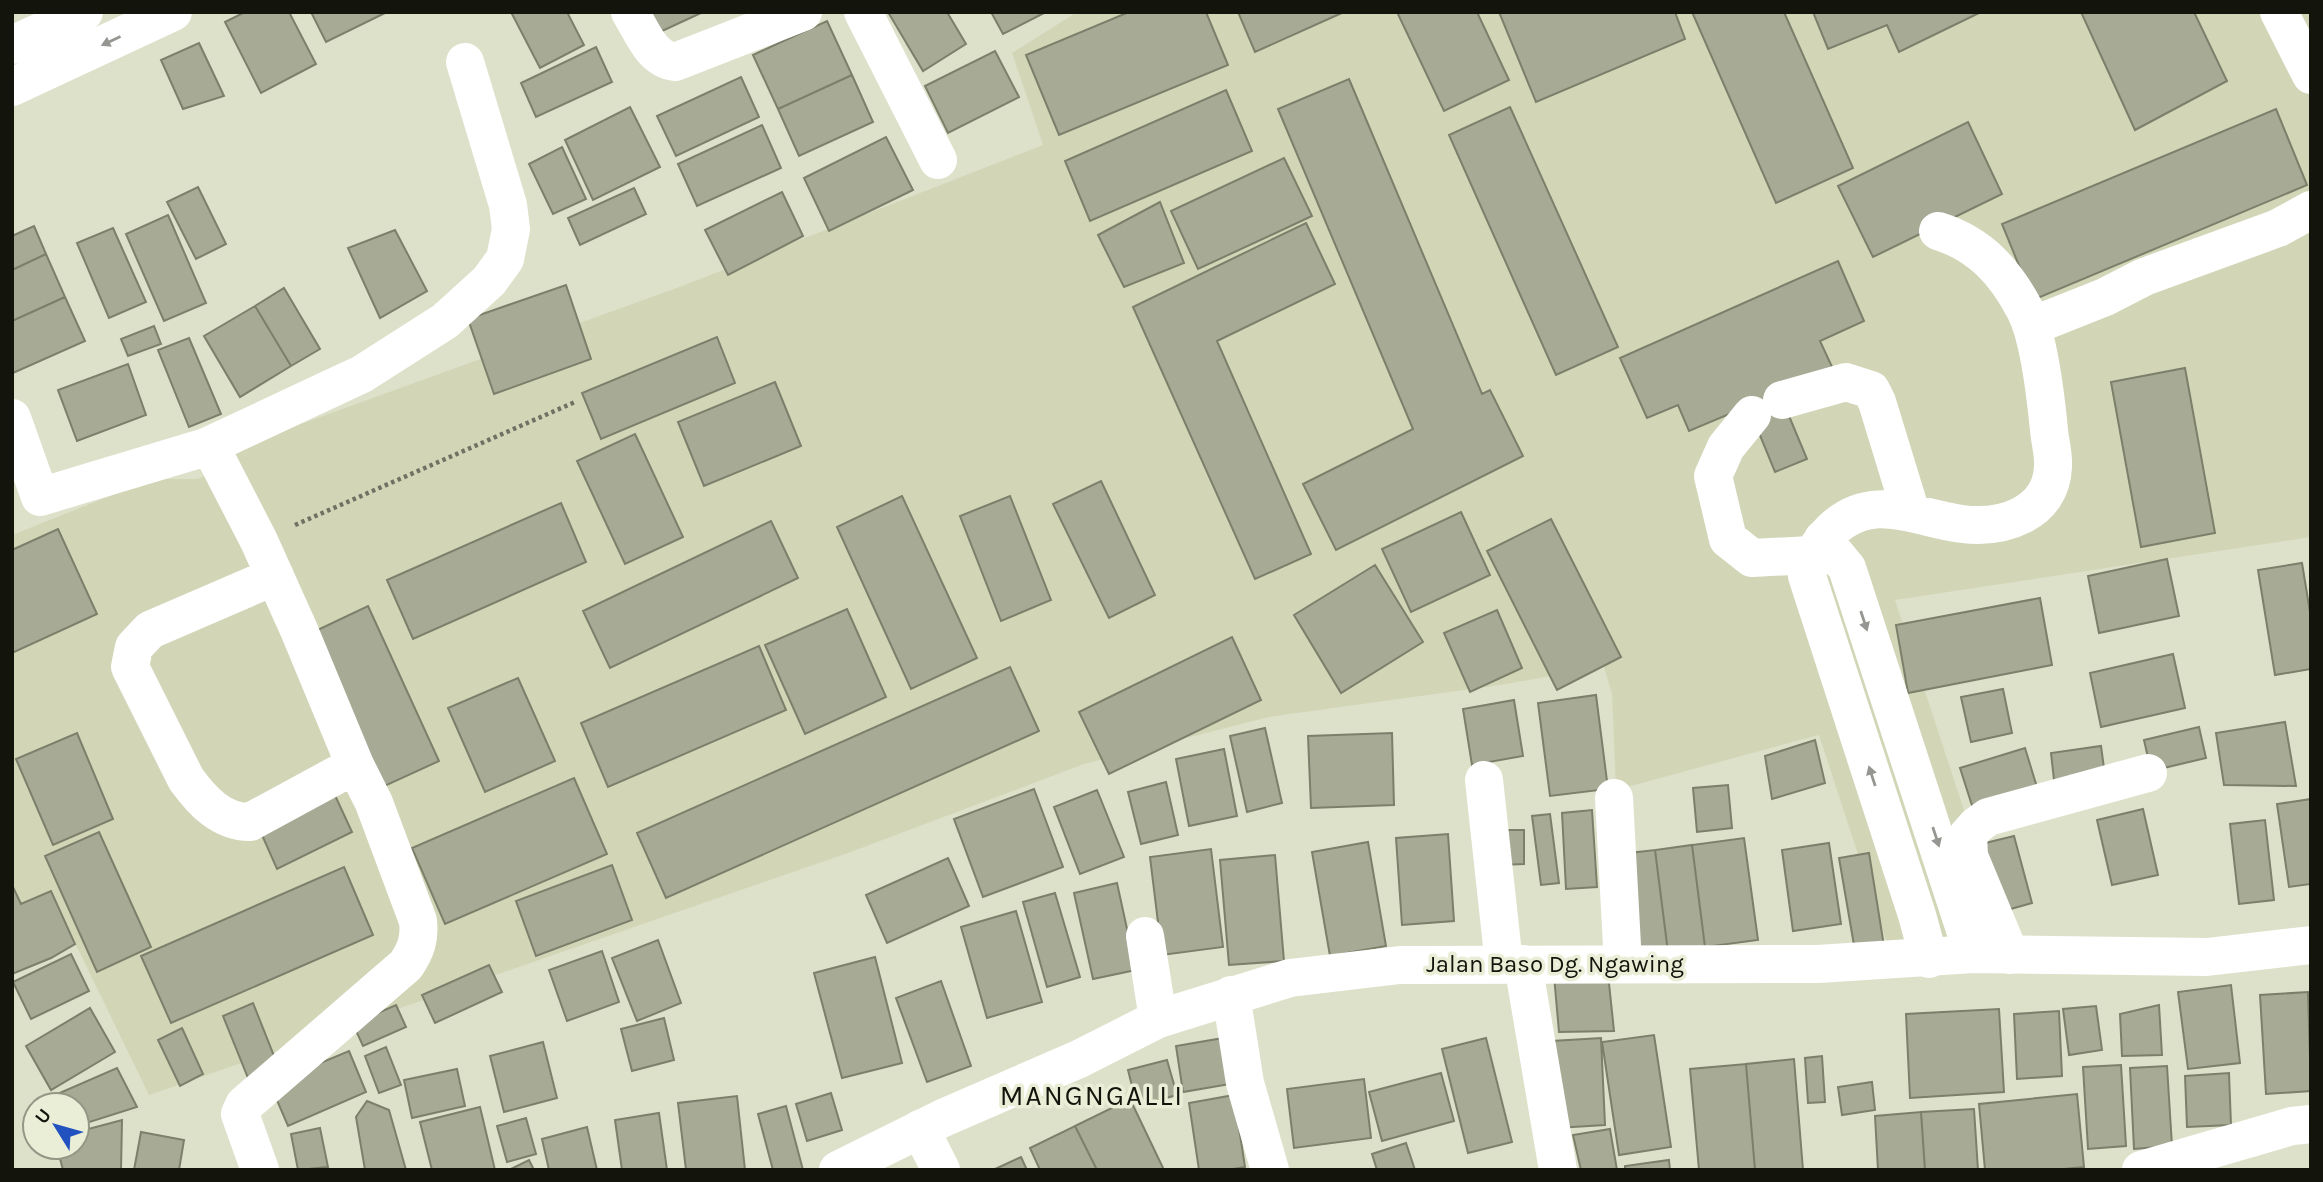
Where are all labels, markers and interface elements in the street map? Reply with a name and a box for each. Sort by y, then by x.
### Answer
one-way arrow [101,35,121,47]
one-way arrow [1859,610,1870,631]
one-way arrow [1866,766,1877,787]
one-way arrow [1931,826,1941,847]
street label: Jalan Baso Dg. Ngawing [1426,950,1684,978]
district label: MANGNGALLI [1000,1079,1184,1112]
north arrow [21,1091,91,1161]
text: U [30,1105,56,1128]

